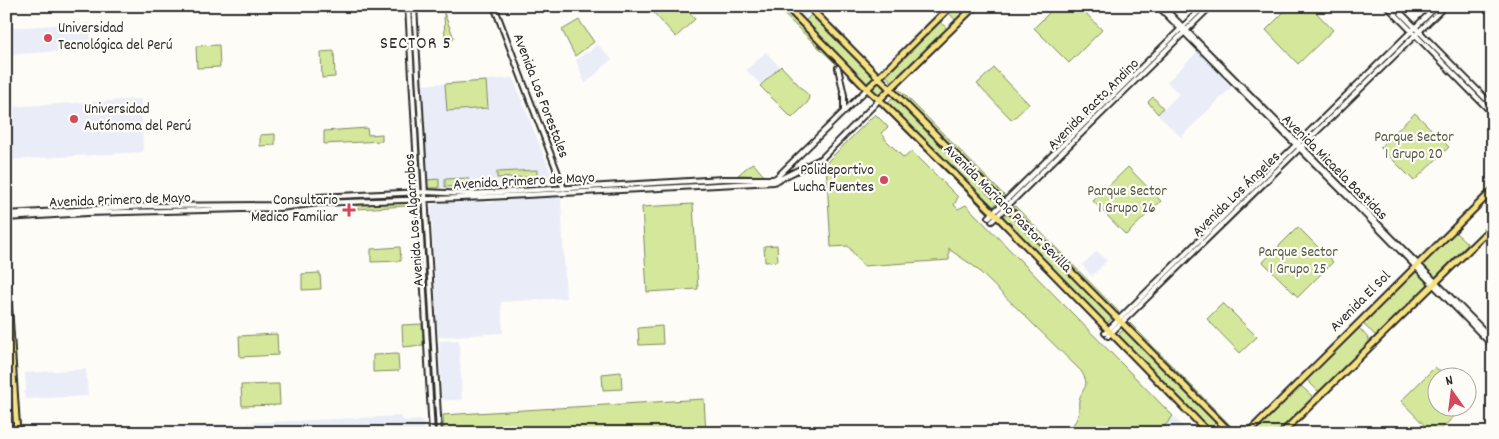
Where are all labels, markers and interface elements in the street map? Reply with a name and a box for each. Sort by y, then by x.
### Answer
place label: Universidad Tecnológica del Perú [58,18,172,57]
street label: Avenida Los Forestales [506,31,574,161]
marker: Universidad Tecnológica del Perú [42,32,54,44]
district label: SECTOR 5 [380,32,452,57]
street label: Avenida Pacto Andino [1043,54,1145,156]
place label: Universidad Autónoma del Perú [84,99,191,138]
street label: Avenida Micaela Bastidas [1276,110,1392,226]
marker: Universidad Autónoma del Perú [68,113,80,125]
park label: Parque Sector 1 Grupo 20 [1374,127,1454,166]
street label: Avenida Mariano Pastor Sevilla [938,140,1077,279]
street label: Avenida Los Ángeles [1188,147,1286,243]
street label: Avenida Los Algarrobos [399,153,431,287]
place label: Polideportivo Lucha Fuentes [793,160,874,199]
street label: Avenida Primero de Mayo [453,167,596,197]
marker: Polideportivo Lucha Fuentes [878,174,890,186]
park label: Parque Sector 1 Grupo 26 [1087,181,1167,220]
street label: Avenida Primero de Mayo [49,188,191,214]
place label: Consultario Medico Familiar [251,190,338,229]
marker: Consultario Medico Familiar [342,203,356,217]
park label: Parque Sector 1 Grupo 25 [1258,242,1338,281]
street label: Avenida El Sol [1325,266,1397,338]
north arrow [1426,366,1476,416]
text: N [1444,371,1455,392]

